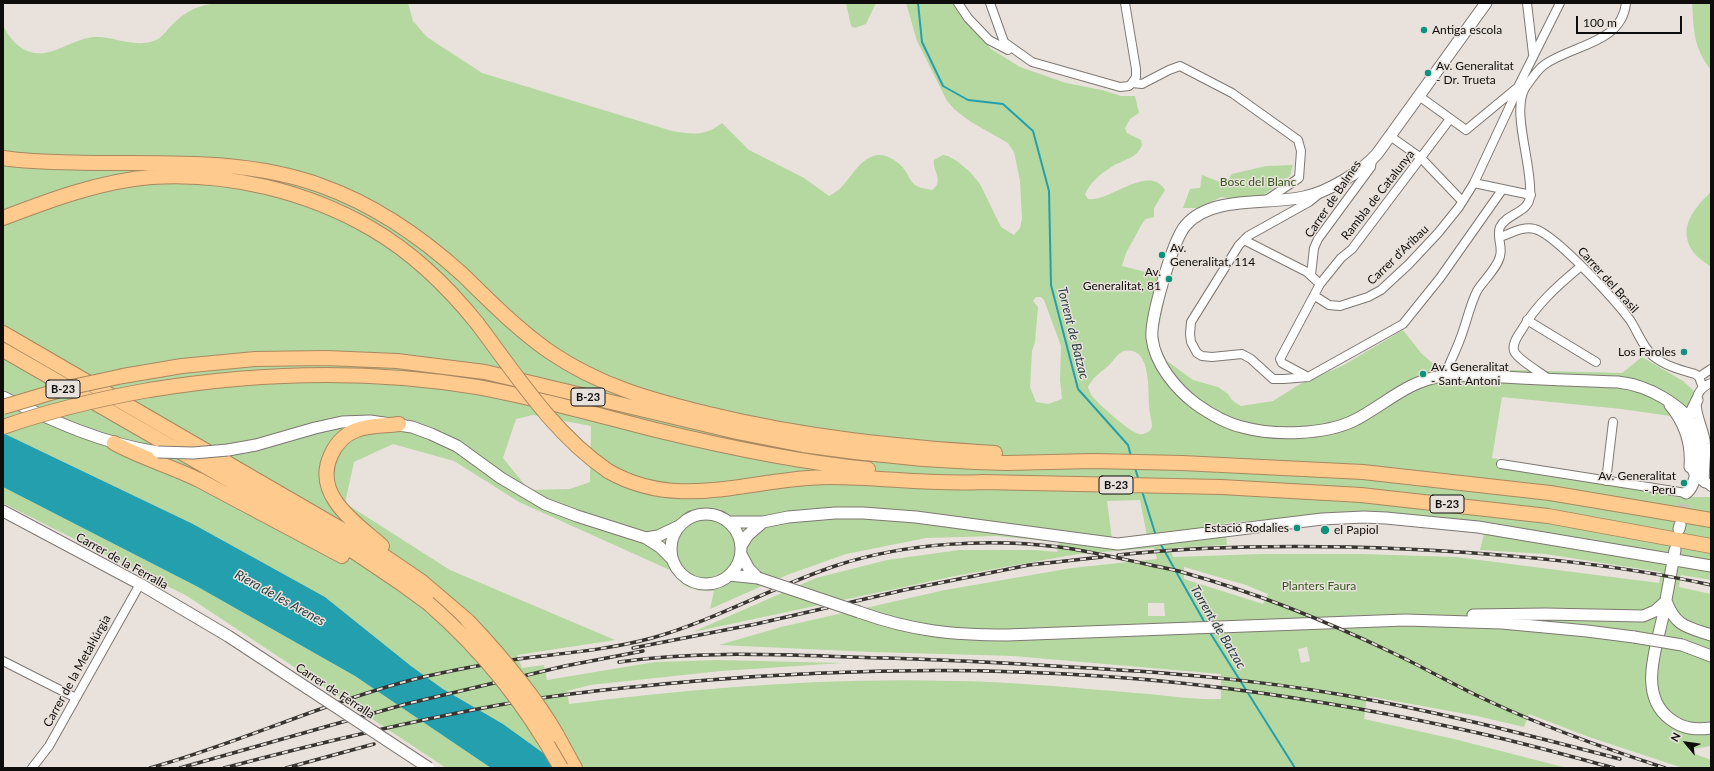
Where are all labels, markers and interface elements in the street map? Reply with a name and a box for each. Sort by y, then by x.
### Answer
scale bar [1578,8,1684,34]
text: 100 m [1583,15,1617,30]
place label: Antiga escola [1432,23,1502,37]
marker: Antiga escola [1419,25,1429,35]
place label: Av. Generalitat - Dr. Trueta [1436,59,1514,87]
marker: Av. Generalitat - Dr. Trueta [1423,68,1433,78]
street label: Rambla de Catalunya [1338,147,1418,243]
street label: Carrer de Balmes [1302,158,1364,240]
park label: Bosc del Blanc [1220,175,1296,189]
street label: Carrer d'Aribau [1364,222,1432,288]
place label: Av. Generalitat, 114 [1170,241,1255,269]
street label: Carrer del Brasil [1575,244,1641,316]
marker: Av. Generalitat, 114 [1157,250,1167,260]
place label: Av. Generalitat, 81 [1083,265,1161,293]
marker: Av. Generalitat, 81 [1164,274,1174,284]
water label: Torrent de Batzac [1054,285,1092,381]
place label: Los Faroles [1618,345,1676,359]
marker: Los Faroles [1679,347,1689,357]
place label: Av. Generalitat - Sant Antoni [1431,360,1509,388]
marker: Av. Generalitat - Sant Antoni [1418,369,1428,379]
road number: B-23 [46,380,80,398]
road number: B-23 [571,388,605,406]
place label: Av. Generalitat - Perú [1598,469,1676,497]
road number: B-23 [1099,476,1133,494]
marker: Av. Generalitat - Perú [1679,478,1689,488]
road number: B-23 [1430,495,1464,513]
place label: Estació Rodalies [1204,521,1289,535]
marker: Estació Rodalies [1292,523,1302,533]
place label: el Papiol [1334,523,1378,537]
marker: el Papiol [1319,524,1331,536]
street label: Carrer de la Ferralla [73,530,171,592]
water label: Riera de les Arenes [232,567,328,629]
park label: Planters Faura [1282,579,1356,593]
water label: Torrent de Batzac [1187,582,1249,672]
street label: Carrer de la Metal·lúrgia [40,613,114,729]
street label: Carrer de Ferralla [293,660,377,722]
north arrow [1666,723,1706,763]
text: N [1667,730,1683,744]

